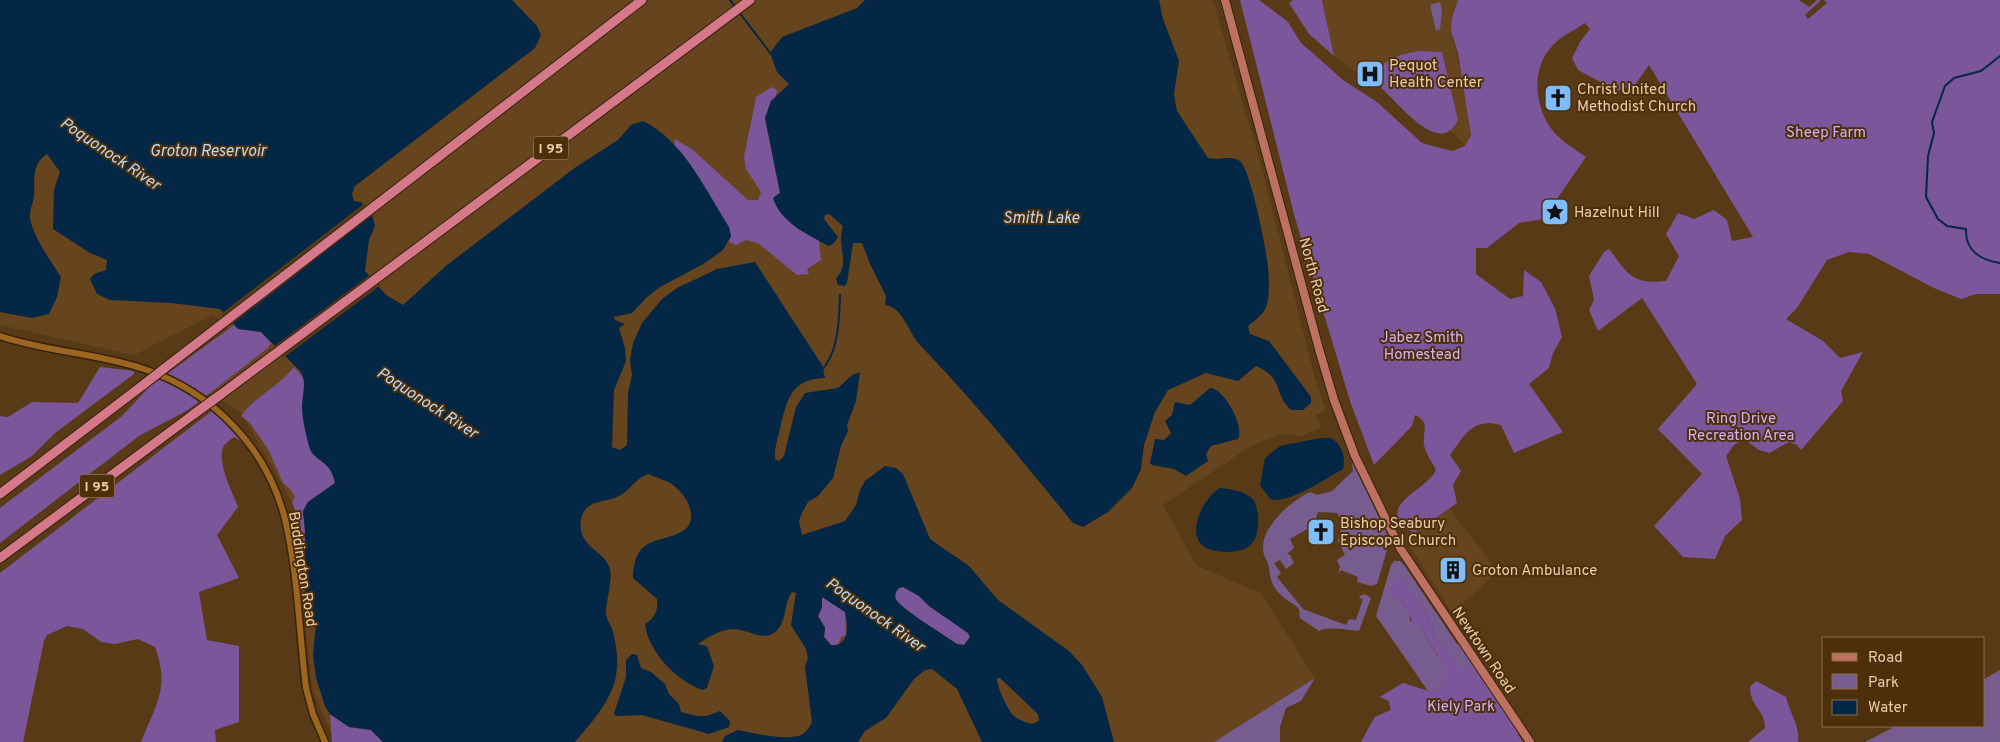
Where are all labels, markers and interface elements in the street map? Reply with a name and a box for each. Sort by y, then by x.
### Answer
place label: Pequot Health Center [1389,57,1483,93]
hospital icon: Pequot Health Center [1355,59,1385,89]
place label: Christ United Methodist Church [1577,81,1696,117]
church icon: Christ United Methodist Church [1543,83,1573,113]
water label: Poquonock River [56,114,165,197]
park label: Sheep Farm [1786,124,1866,143]
road number: I 95 [534,136,568,160]
water label: Groton Reservoir [150,142,268,162]
place icon: Hazelnut Hill [1540,197,1570,227]
place label: Hazelnut Hill [1574,204,1660,223]
water label: Smith Lake [1003,209,1080,229]
street label: North Road [1293,236,1332,315]
park label: Jabez Smith Homestead [1380,329,1464,365]
water label: Poquonock River [373,364,483,445]
park label: Ring Drive Recreation Area [1688,410,1794,446]
road number: I 95 [80,474,114,498]
street label: Buddington Road [283,510,320,628]
place label: Bishop Seabury Episcopal Church [1340,515,1456,551]
church icon: Bishop Seabury Episcopal Church [1306,517,1336,547]
building icon: Groton Ambulance [1438,555,1468,585]
place label: Groton Ambulance [1472,562,1597,581]
water label: Poquonock River [821,574,930,658]
street label: Newtown Road [1447,604,1519,698]
legend [1822,637,1985,727]
text: Road [1868,649,1903,668]
text: Park [1868,674,1899,693]
park label: Kiely Park [1427,698,1495,717]
text: Water [1868,699,1908,718]

